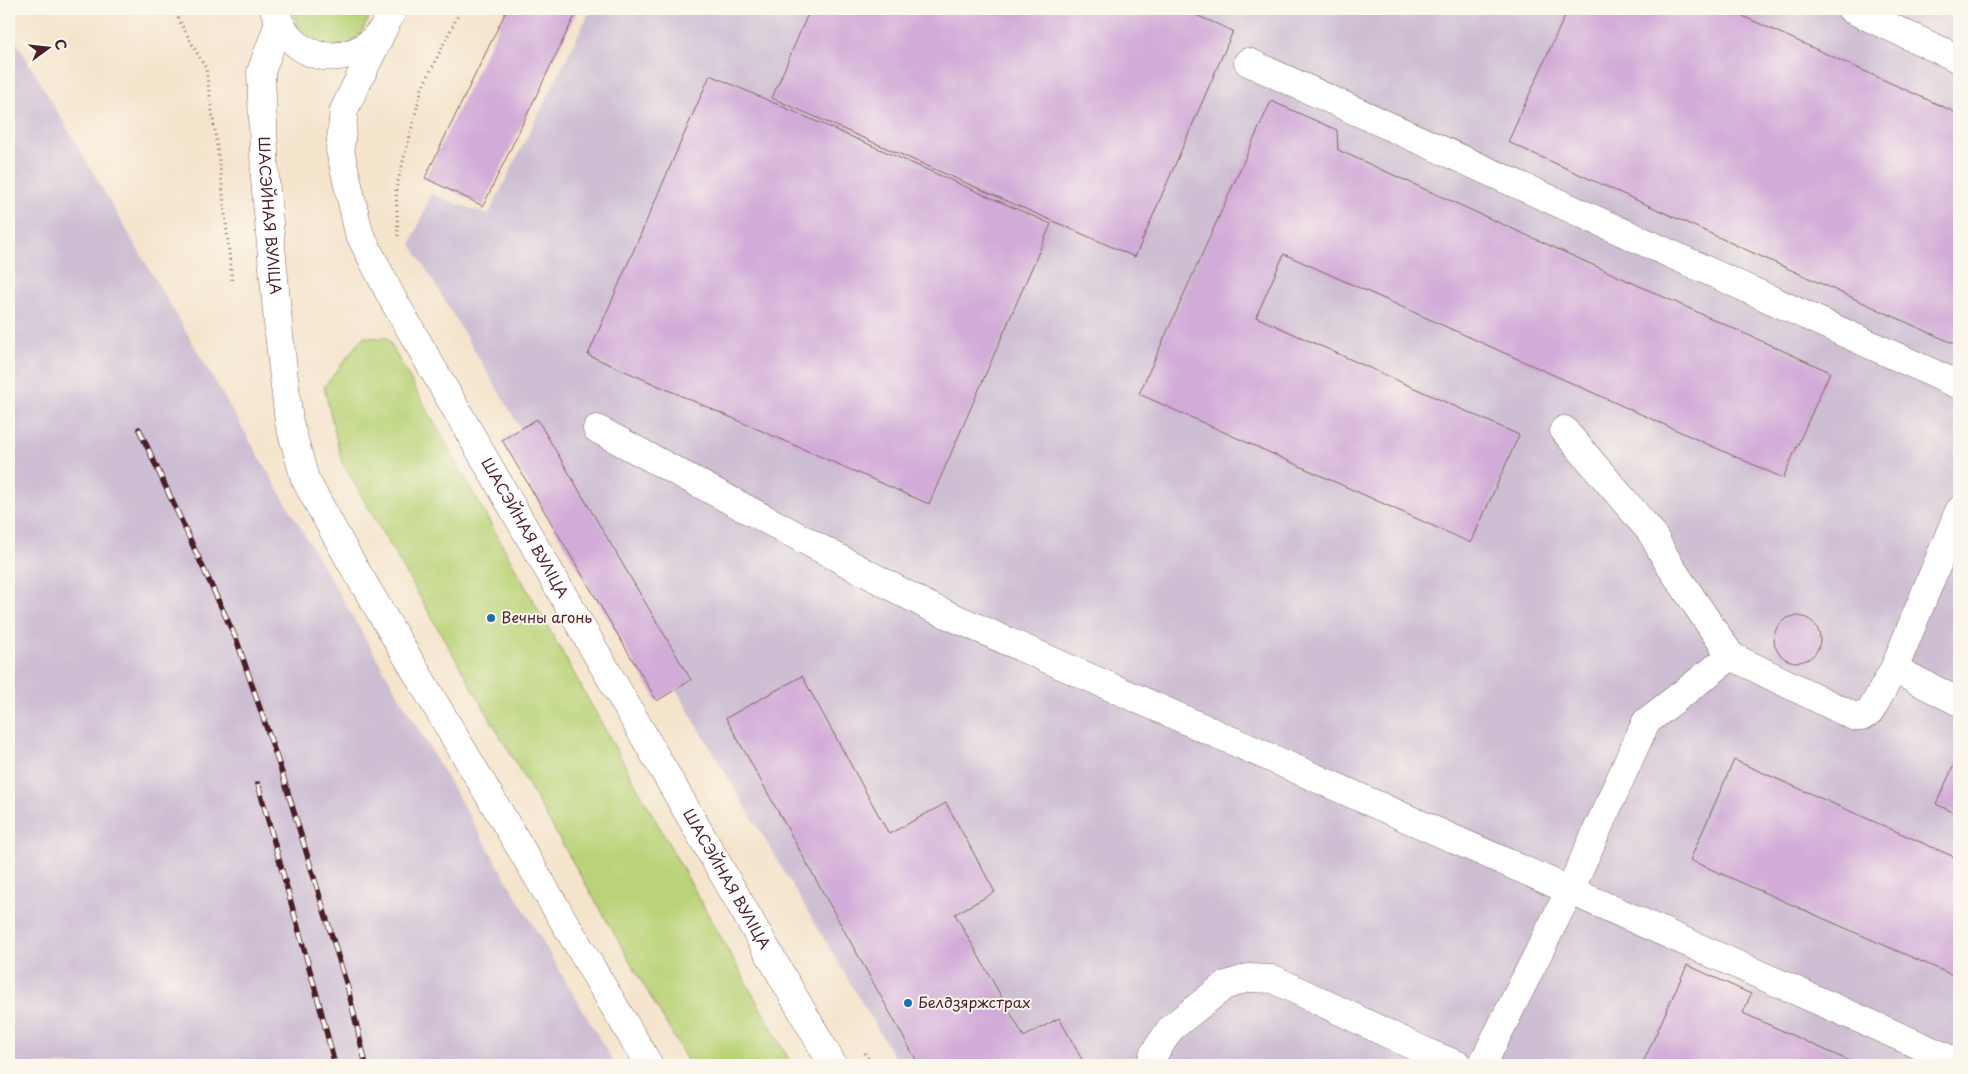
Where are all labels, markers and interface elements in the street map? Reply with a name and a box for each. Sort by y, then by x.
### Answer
north arrow [22,22,72,72]
text: С [50,37,73,52]
street label: ШАСЭЙНАЯ ВУЛІЦА [253,136,288,295]
street label: ШАСЭЙНАЯ ВУЛІЦА [476,453,575,602]
place label: Вечны агонь [501,605,593,628]
marker: Вечны агонь [485,612,497,624]
street label: ШАСЭЙНАЯ ВУЛІЦА [678,804,777,953]
place label: Белдзяржстрах [918,990,1030,1013]
marker: Белдзяржстрах [902,997,914,1009]

